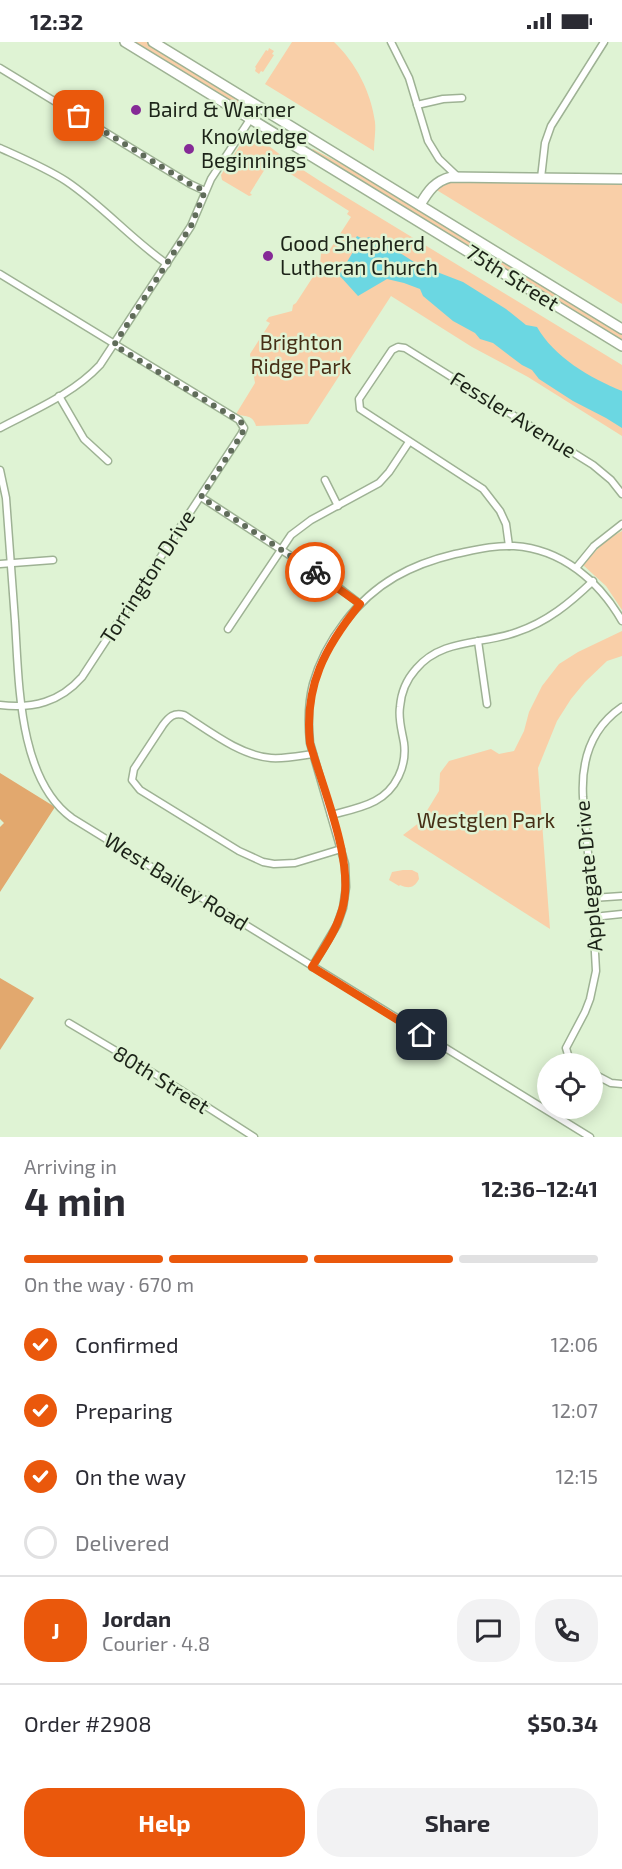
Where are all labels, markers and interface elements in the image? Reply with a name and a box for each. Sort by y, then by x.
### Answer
text: 12:32 [30,8,83,34]
pin [53,90,104,141]
place label: Baird & Warner [148,96,295,121]
icon: bag [62,99,95,132]
marker: Baird & Warner [129,103,143,117]
place label: Knowledge Beginnings [201,123,307,172]
marker: Knowledge Beginnings [182,142,196,156]
place label: Good Shepherd Lutheran Church [280,230,438,279]
street label: 75th Street [462,238,564,315]
marker: Good Shepherd Lutheran Church [261,249,275,263]
park label: Brighton Ridge Park [251,329,352,378]
street label: Fessler Avenue [446,365,581,462]
street label: Torrington Drive [94,505,199,648]
courier [285,542,345,602]
icon: bike [299,556,332,589]
street label: Applegate Drive [568,799,607,953]
park label: Westglen Park [417,807,556,832]
street label: West Bailey Road [100,826,253,935]
pin [396,1009,447,1060]
icon: home [405,1018,438,1051]
street label: 80th Street [109,1039,214,1118]
map controls [537,1053,603,1119]
button: locate [537,1053,603,1119]
text: Arriving in [24,1154,117,1178]
text: 12:36–12:41 [482,1175,598,1201]
text: 4 min [24,1177,126,1224]
text: On the way · 670 m [24,1272,194,1296]
icon: check [24,1328,57,1361]
text: Confirmed [75,1331,179,1357]
text: 12:06 [551,1332,598,1356]
icon: check [24,1394,57,1427]
text: Preparing [75,1397,173,1423]
text: 12:07 [552,1398,598,1422]
icon: check [24,1460,57,1493]
text: On the way [75,1463,186,1489]
text: 12:15 [555,1464,598,1488]
text: Delivered [75,1529,170,1555]
button: chat [457,1599,520,1662]
button: phone [535,1599,598,1662]
text: Jordan [102,1605,171,1631]
text: J [51,1617,60,1643]
text: Courier · 4.8 [102,1631,210,1655]
text: Order #2908 [24,1710,152,1736]
text: $50.34 [527,1710,598,1736]
button: Help [24,1788,305,1857]
button: Share [317,1788,598,1857]

